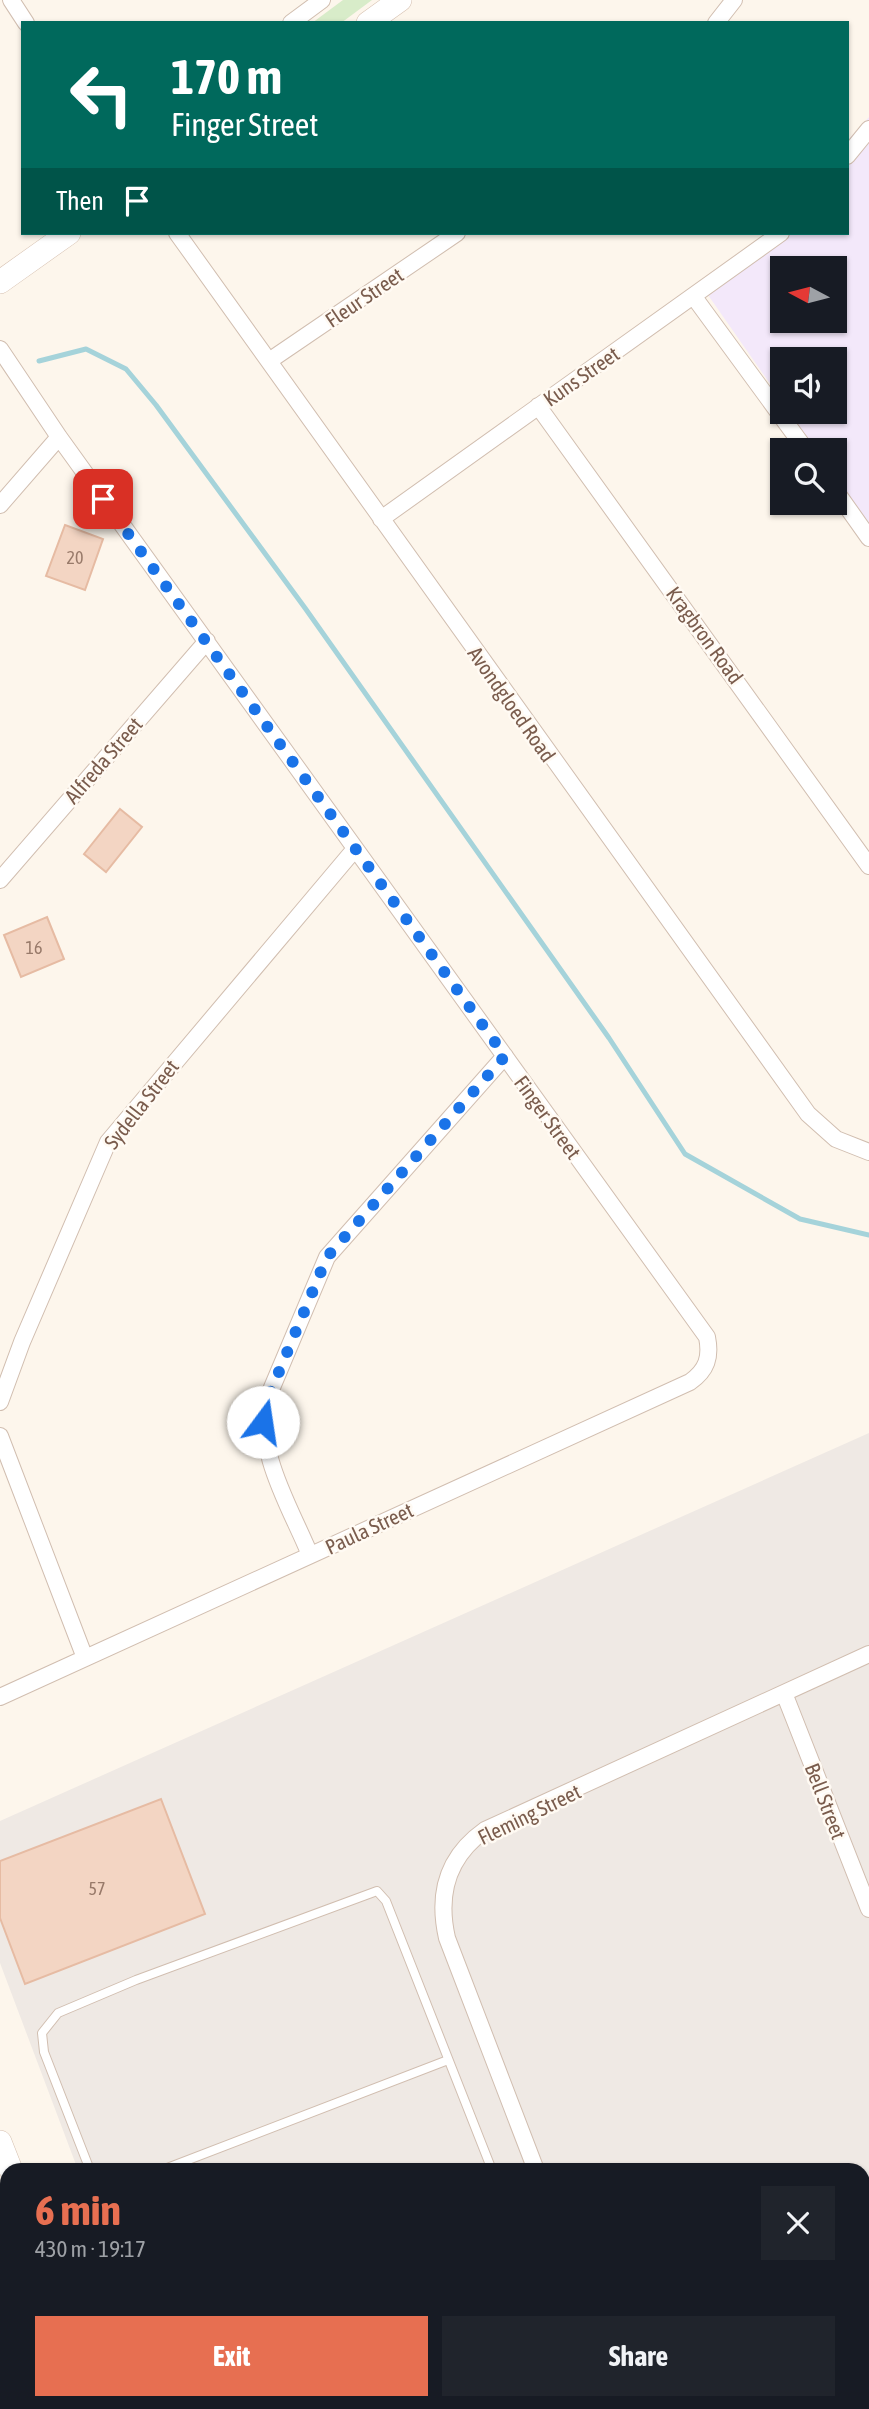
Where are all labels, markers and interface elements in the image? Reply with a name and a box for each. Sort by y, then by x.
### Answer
text: 170 m [171,48,282,104]
icon: left [56,49,147,140]
text: Finger Street [171,106,318,143]
icon: arrive [118,182,156,220]
text: Then [56,186,104,216]
north arrow [770,256,847,332]
map controls [770,256,847,515]
street label: Fleur Street [321,262,407,332]
street label: Kuns Street [539,341,623,411]
button: sound [770,347,847,424]
button: search [770,438,847,515]
pin [73,469,133,529]
icon: arrive [84,480,122,518]
house number: 20 [67,547,83,568]
street label: Kragbron Road [662,582,748,688]
street label: Avondgloed Road [463,642,561,766]
street label: Alfreda Street [59,712,147,808]
house number: 16 [26,937,42,958]
street label: Sydella Street [99,1055,183,1153]
street label: Finger Street [510,1071,586,1163]
position arrow [226,1385,300,1459]
street label: Paula Street [321,1497,417,1559]
street label: Bell Street [801,1760,851,1842]
street label: Fleming Street [474,1779,584,1849]
house number: 57 [89,1878,105,1899]
text: 6 min [35,2186,121,2234]
button: close [761,2186,835,2260]
text: 430 m · 19:17 [35,2236,146,2262]
button: Exit [35,2316,428,2396]
button: Share [442,2316,835,2396]

